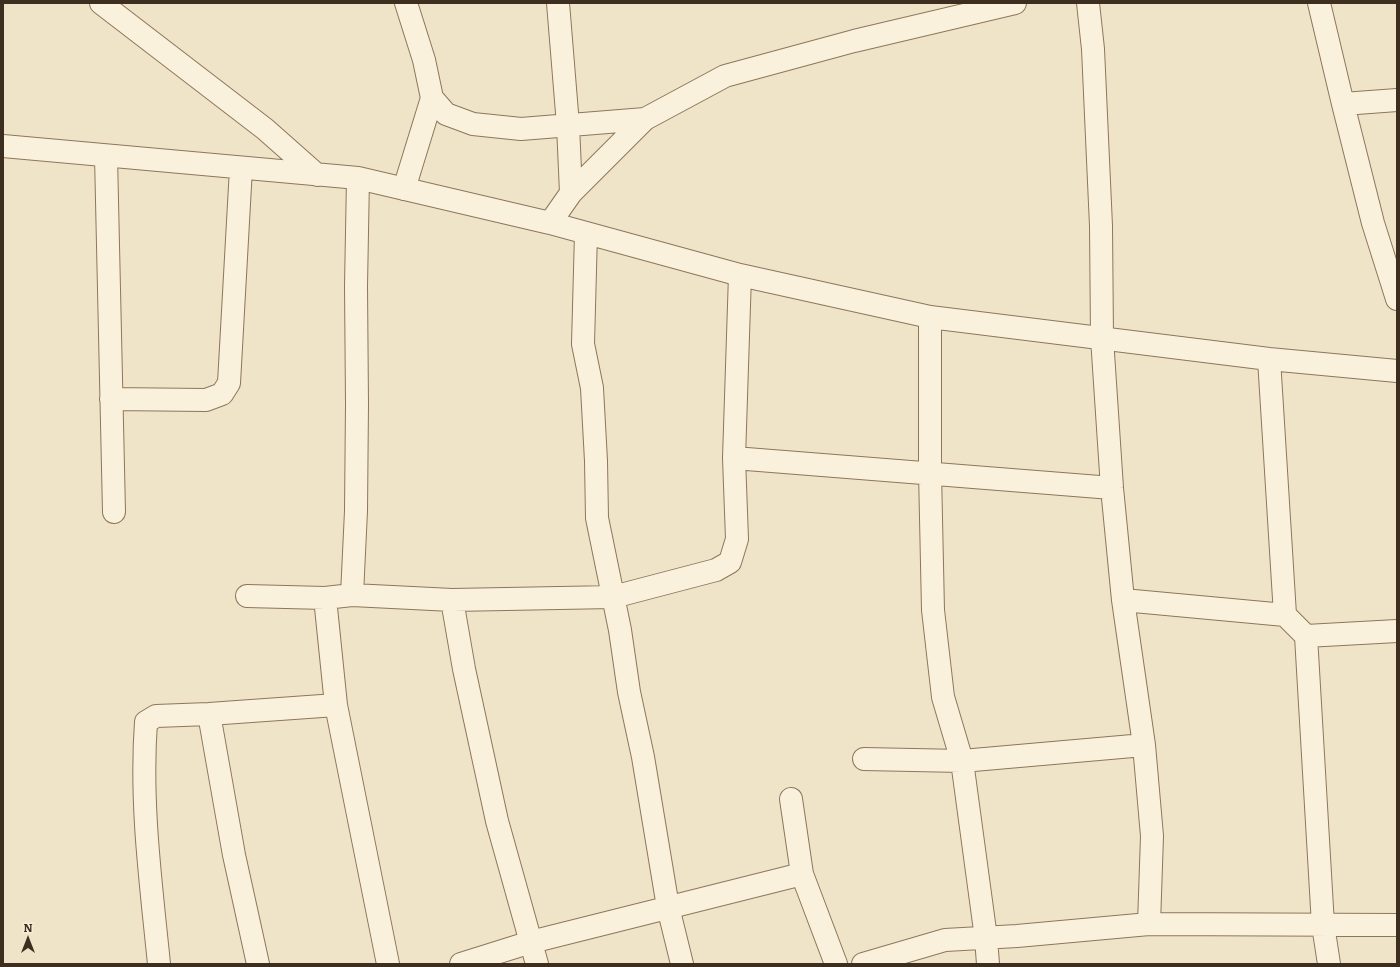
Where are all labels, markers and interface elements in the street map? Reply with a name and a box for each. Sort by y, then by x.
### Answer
north arrow [8,919,48,959]
text: N [23,919,33,935]

